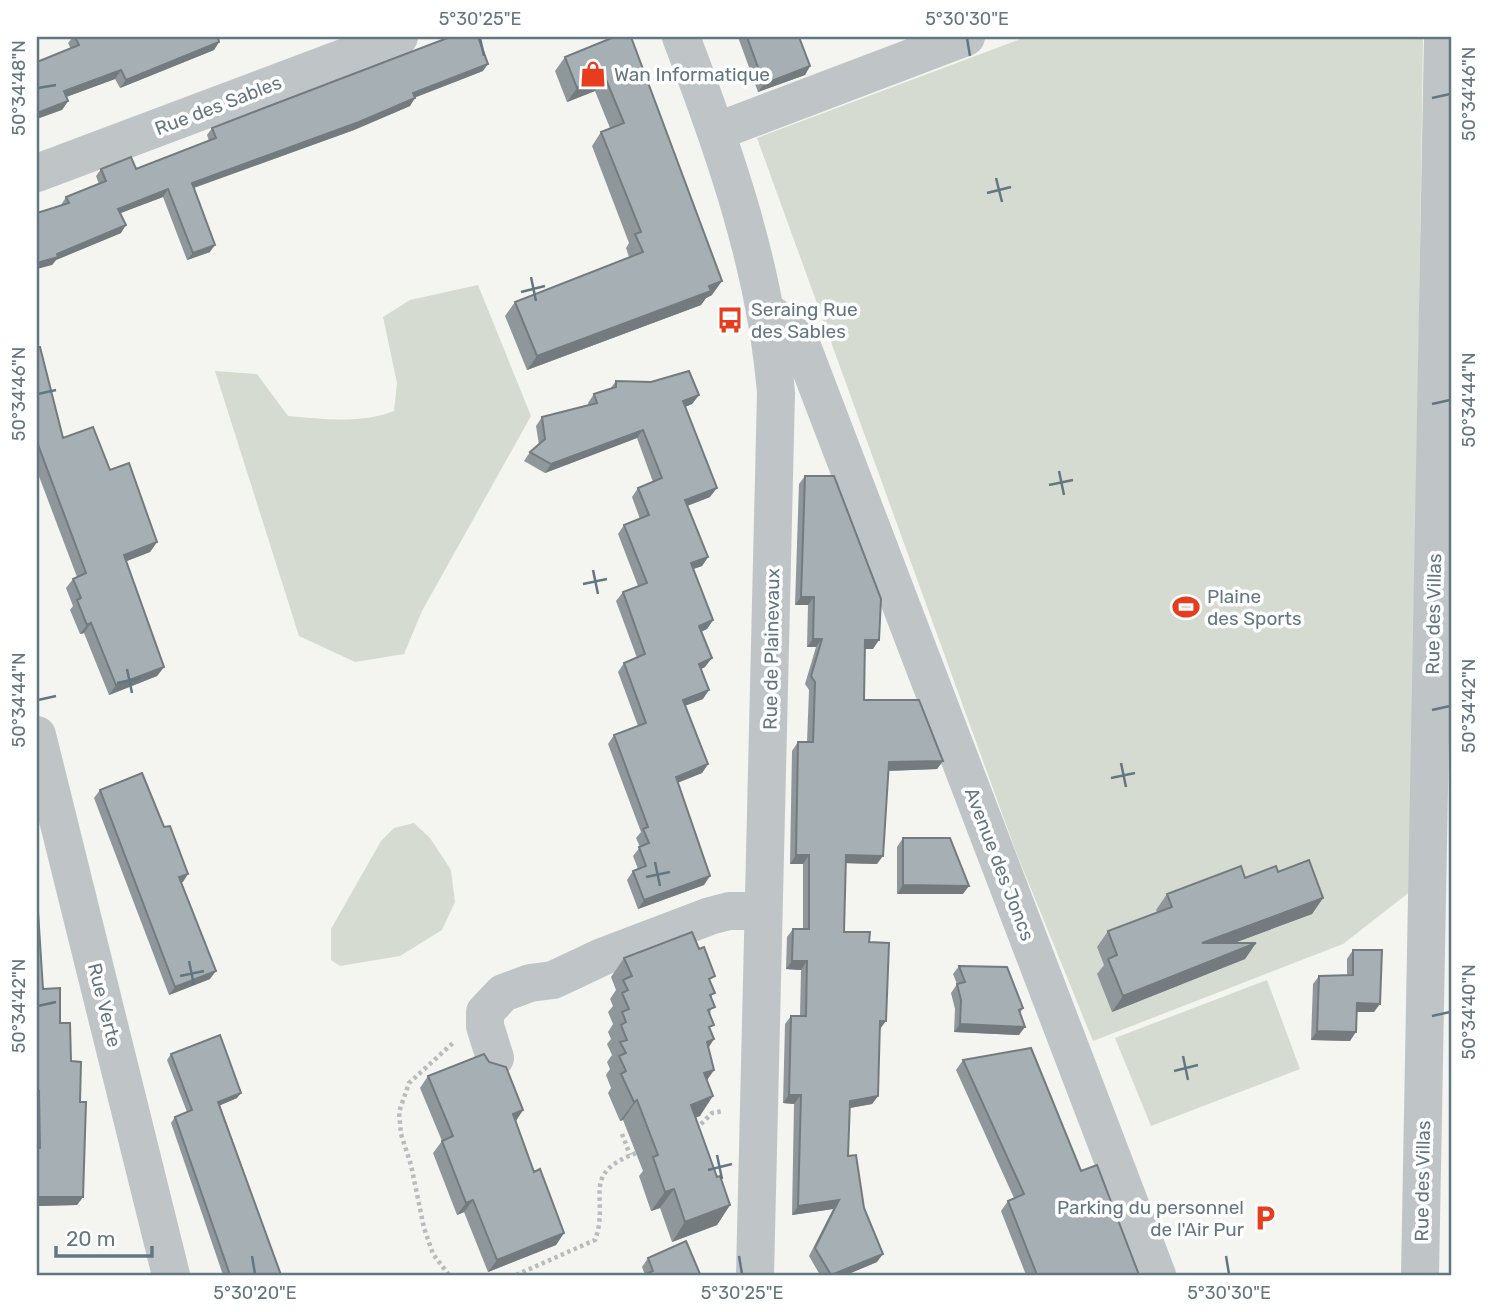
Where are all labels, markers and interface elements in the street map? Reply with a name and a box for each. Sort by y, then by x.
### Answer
text: 5°30'25"E [439,8,521,30]
text: 5°30'30"E [925,8,1009,30]
text: 50°34'48"N [8,40,30,136]
text: 50°34'46"N [1458,47,1480,141]
shop icon: Wan Informatique [578,59,608,89]
place label: Wan Informatique [614,63,770,86]
street label: Rue des Sables [151,71,285,140]
place label: Seraing Rue des Sables [751,298,858,343]
bus stop icon: Seraing Rue des Sables [715,305,745,335]
text: 50°34'46"N [8,347,30,441]
text: 50°34'44"N [1458,353,1480,447]
street label: Rue des Villas [1421,553,1446,675]
street label: Rue de Plainevaux [759,568,784,730]
place label: Plaine des Sports [1207,585,1302,630]
sports icon: Plaine des Sports [1171,592,1201,622]
text: 50°34'44"N [8,653,30,747]
text: 50°34'42"N [1458,659,1480,753]
street label: Avenue des Joncs [960,784,1039,944]
text: 50°34'42"N [8,959,30,1053]
street label: Rue Verte [83,961,126,1050]
text: 50°34'40"N [1458,964,1480,1060]
street label: Rue des Villas [1410,1120,1435,1242]
place label: Parking du personnel de l'Air Pur [1057,1196,1245,1241]
parking icon: Parking du personnel de l'Air Pur [1250,1203,1280,1233]
scale bar [56,1214,152,1258]
text: 20 m [66,1226,115,1251]
text: 5°30'20"E [213,1282,297,1304]
text: 5°30'25"E [701,1282,783,1304]
text: 5°30'30"E [1187,1282,1271,1304]

